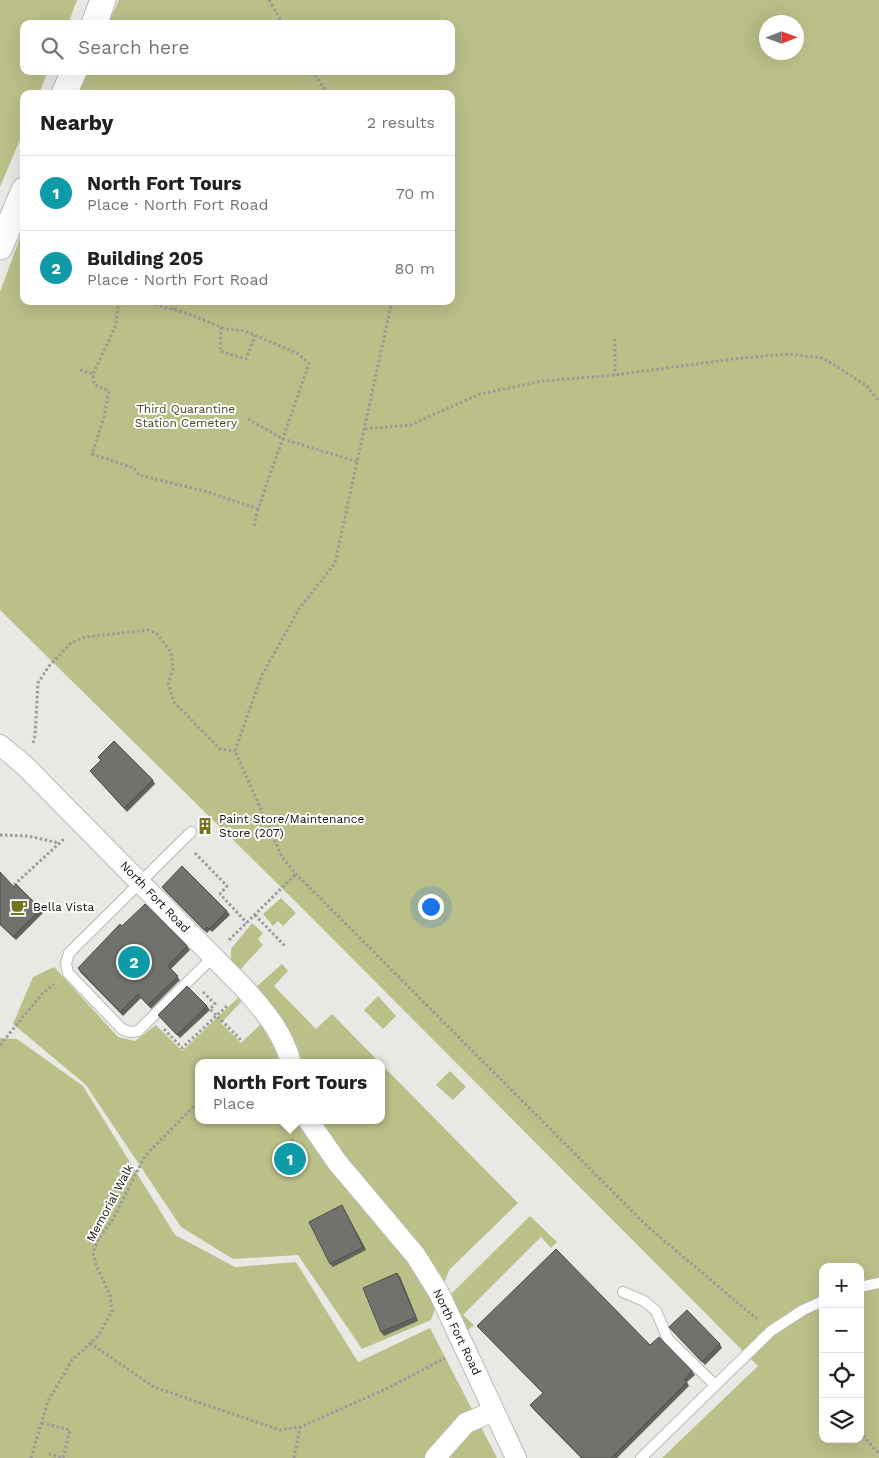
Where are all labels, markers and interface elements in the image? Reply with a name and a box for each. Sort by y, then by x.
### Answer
north arrow [759,15,804,60]
search box [20,20,455,75]
icon: search [38,34,66,62]
text: Search here [78,36,189,59]
text: Nearby [40,110,113,135]
text: 2 results [367,113,435,132]
text: North Fort Tours [87,172,241,195]
text: 1 [53,184,59,203]
text: 70 m [396,184,435,203]
text: Place · North Fort Road [87,195,269,214]
text: Building 205 [87,247,203,270]
text: 2 [51,259,61,278]
text: 80 m [394,259,435,278]
text: Place · North Fort Road [87,270,269,289]
park label: Third Quarantine Station Cemetery [135,402,238,430]
place label: Paint Store/Maintenance Store (207) [219,812,364,840]
building icon: Paint Store/Maintenance Store (207) [195,816,215,836]
street label: North Fort Road [117,858,193,936]
your location [418,894,444,920]
cafe icon: Bella Vista [9,897,29,917]
place label: Bella Vista [33,900,95,914]
pin: 2 [118,943,150,981]
popup [195,1059,385,1124]
text: North Fort Tours [213,1071,367,1094]
text: Place [213,1094,255,1113]
pin: 1 [274,1140,306,1178]
street label: Memorial Walk [84,1162,136,1244]
map controls [819,1263,864,1443]
button: + [819,1263,864,1308]
street label: North Fort Road [430,1287,484,1377]
button: − [819,1308,864,1353]
button: locate [819,1353,864,1398]
button: layers [819,1398,864,1443]

